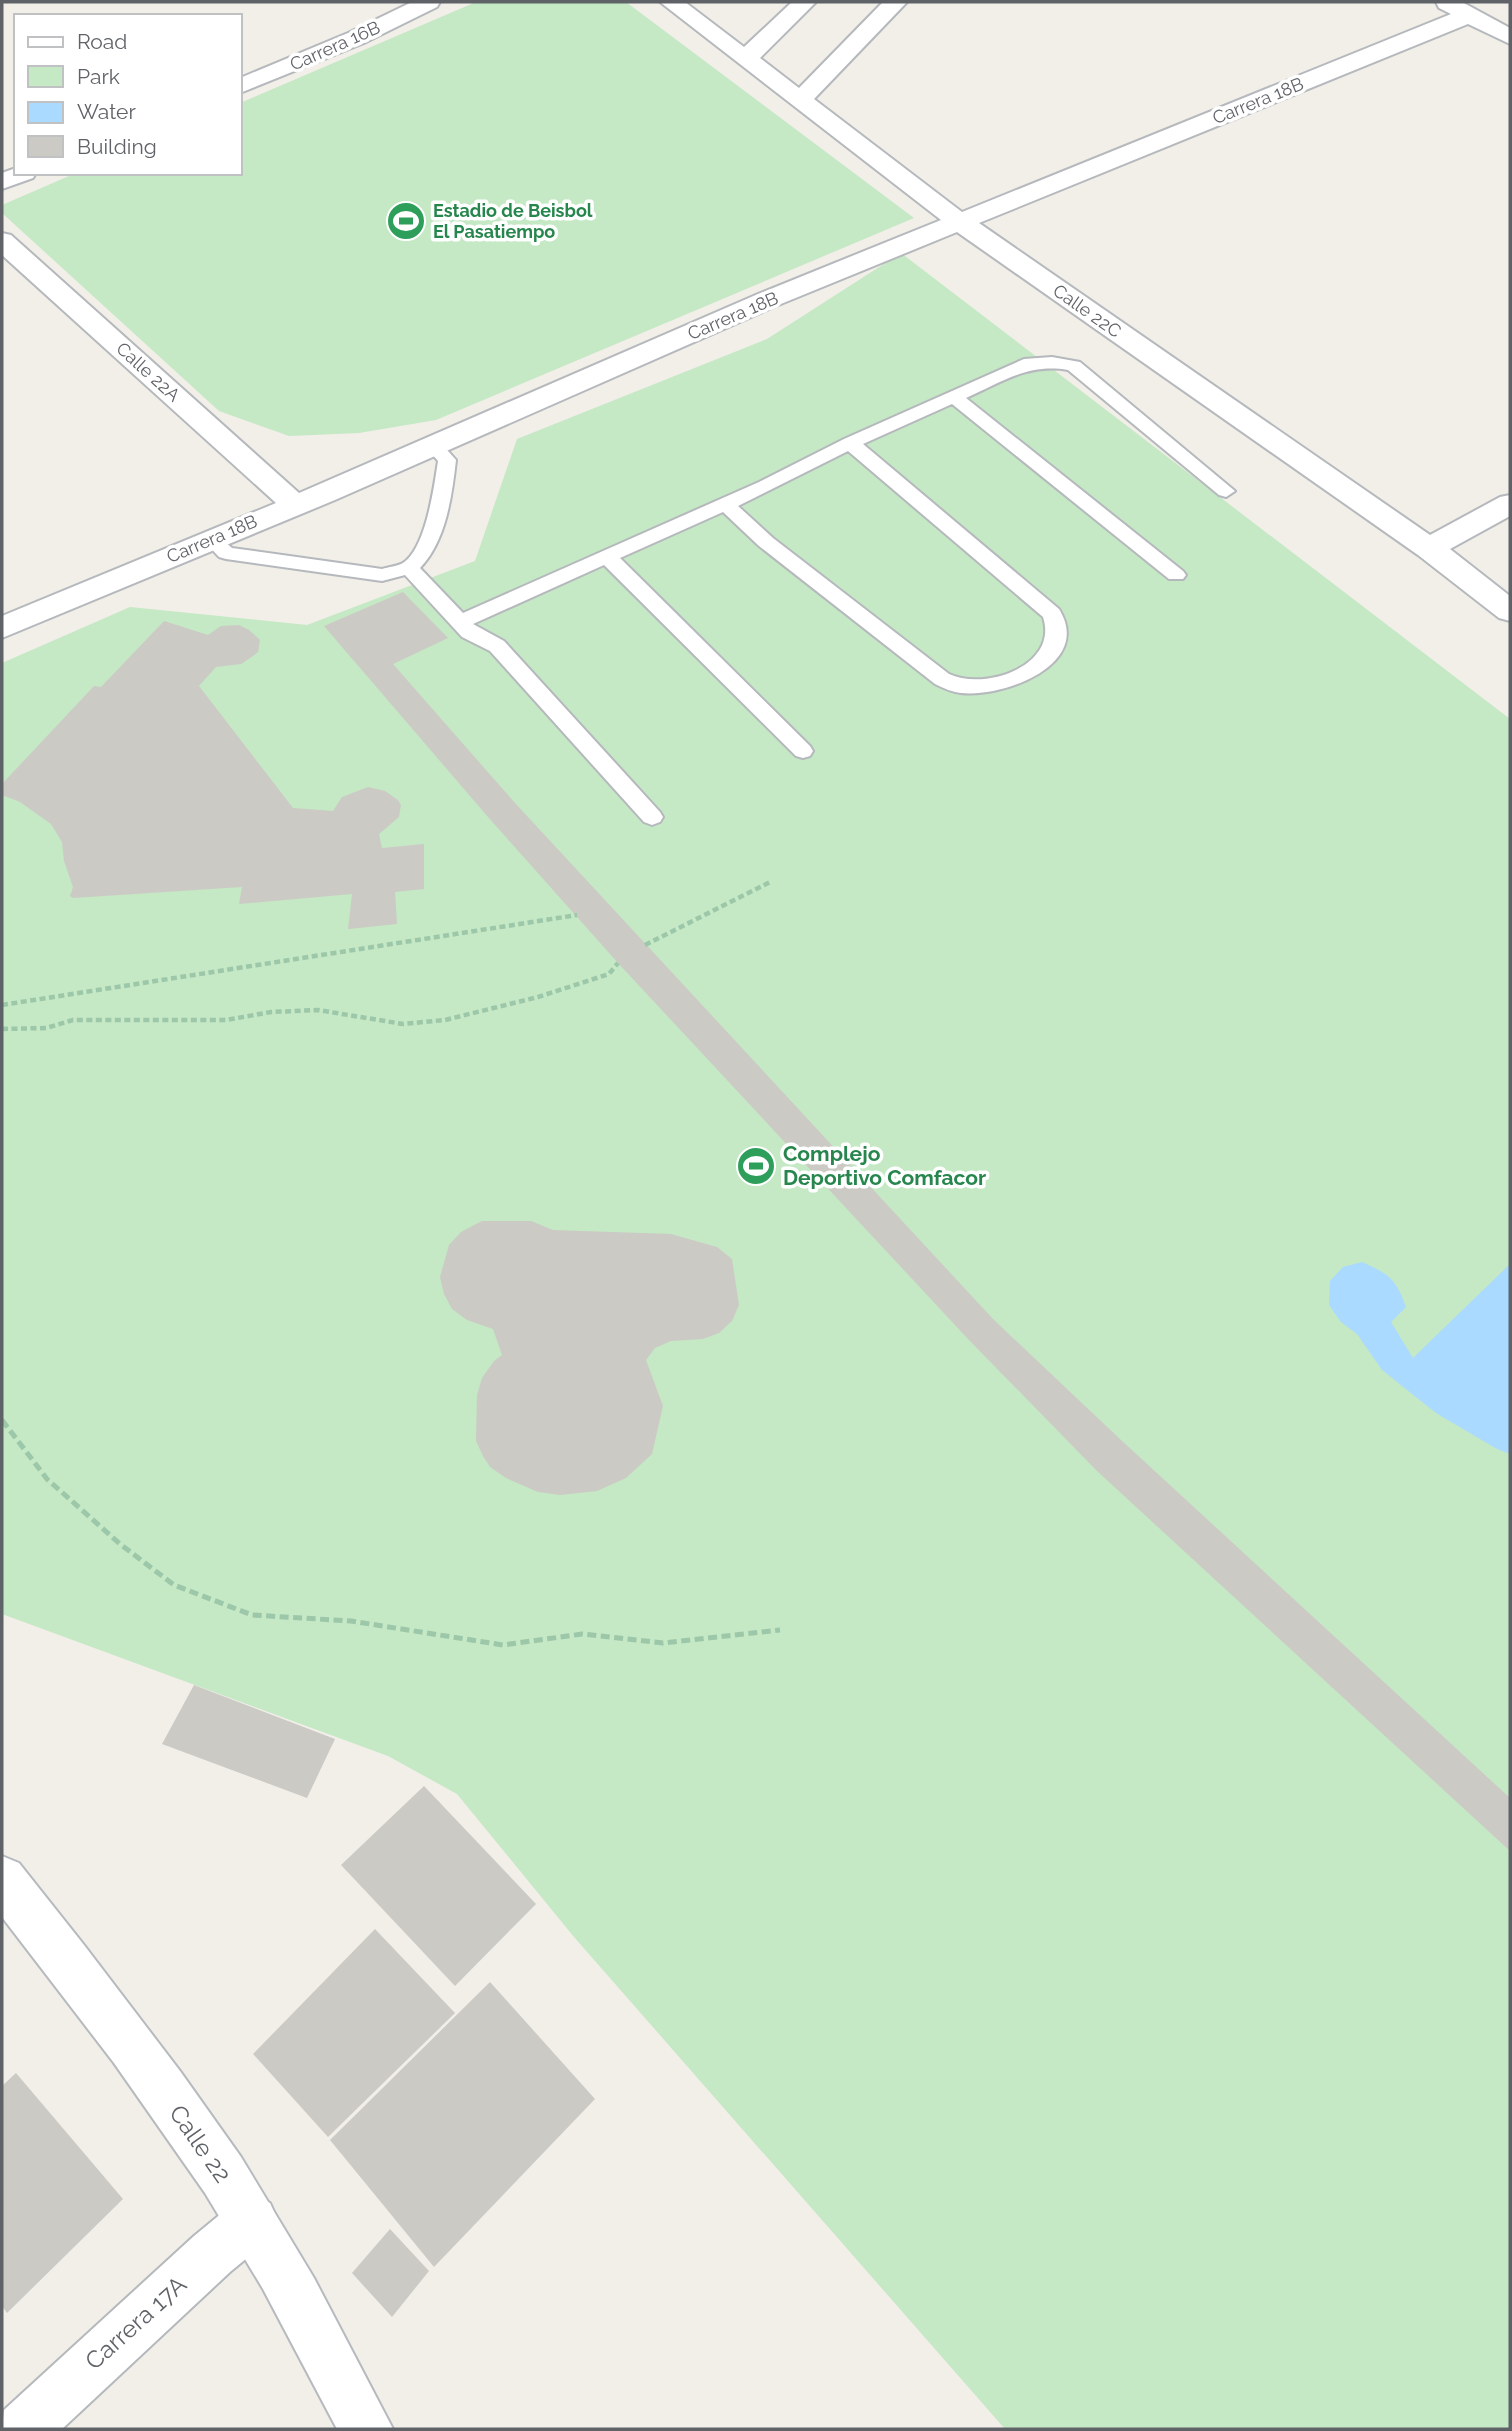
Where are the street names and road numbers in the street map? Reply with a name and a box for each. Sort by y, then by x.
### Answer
street label: Carrera 16B [287,16,383,75]
street label: Carrera 18B [1209,73,1306,128]
street label: Calle 22C [1049,280,1125,342]
street label: Carrera 18B [684,287,781,344]
street label: Calle 22A [112,338,184,406]
street label: Carrera 18B [163,510,260,567]
street label: Calle 22 [163,2099,237,2188]
street label: Carrera 17A [79,2270,192,2375]

